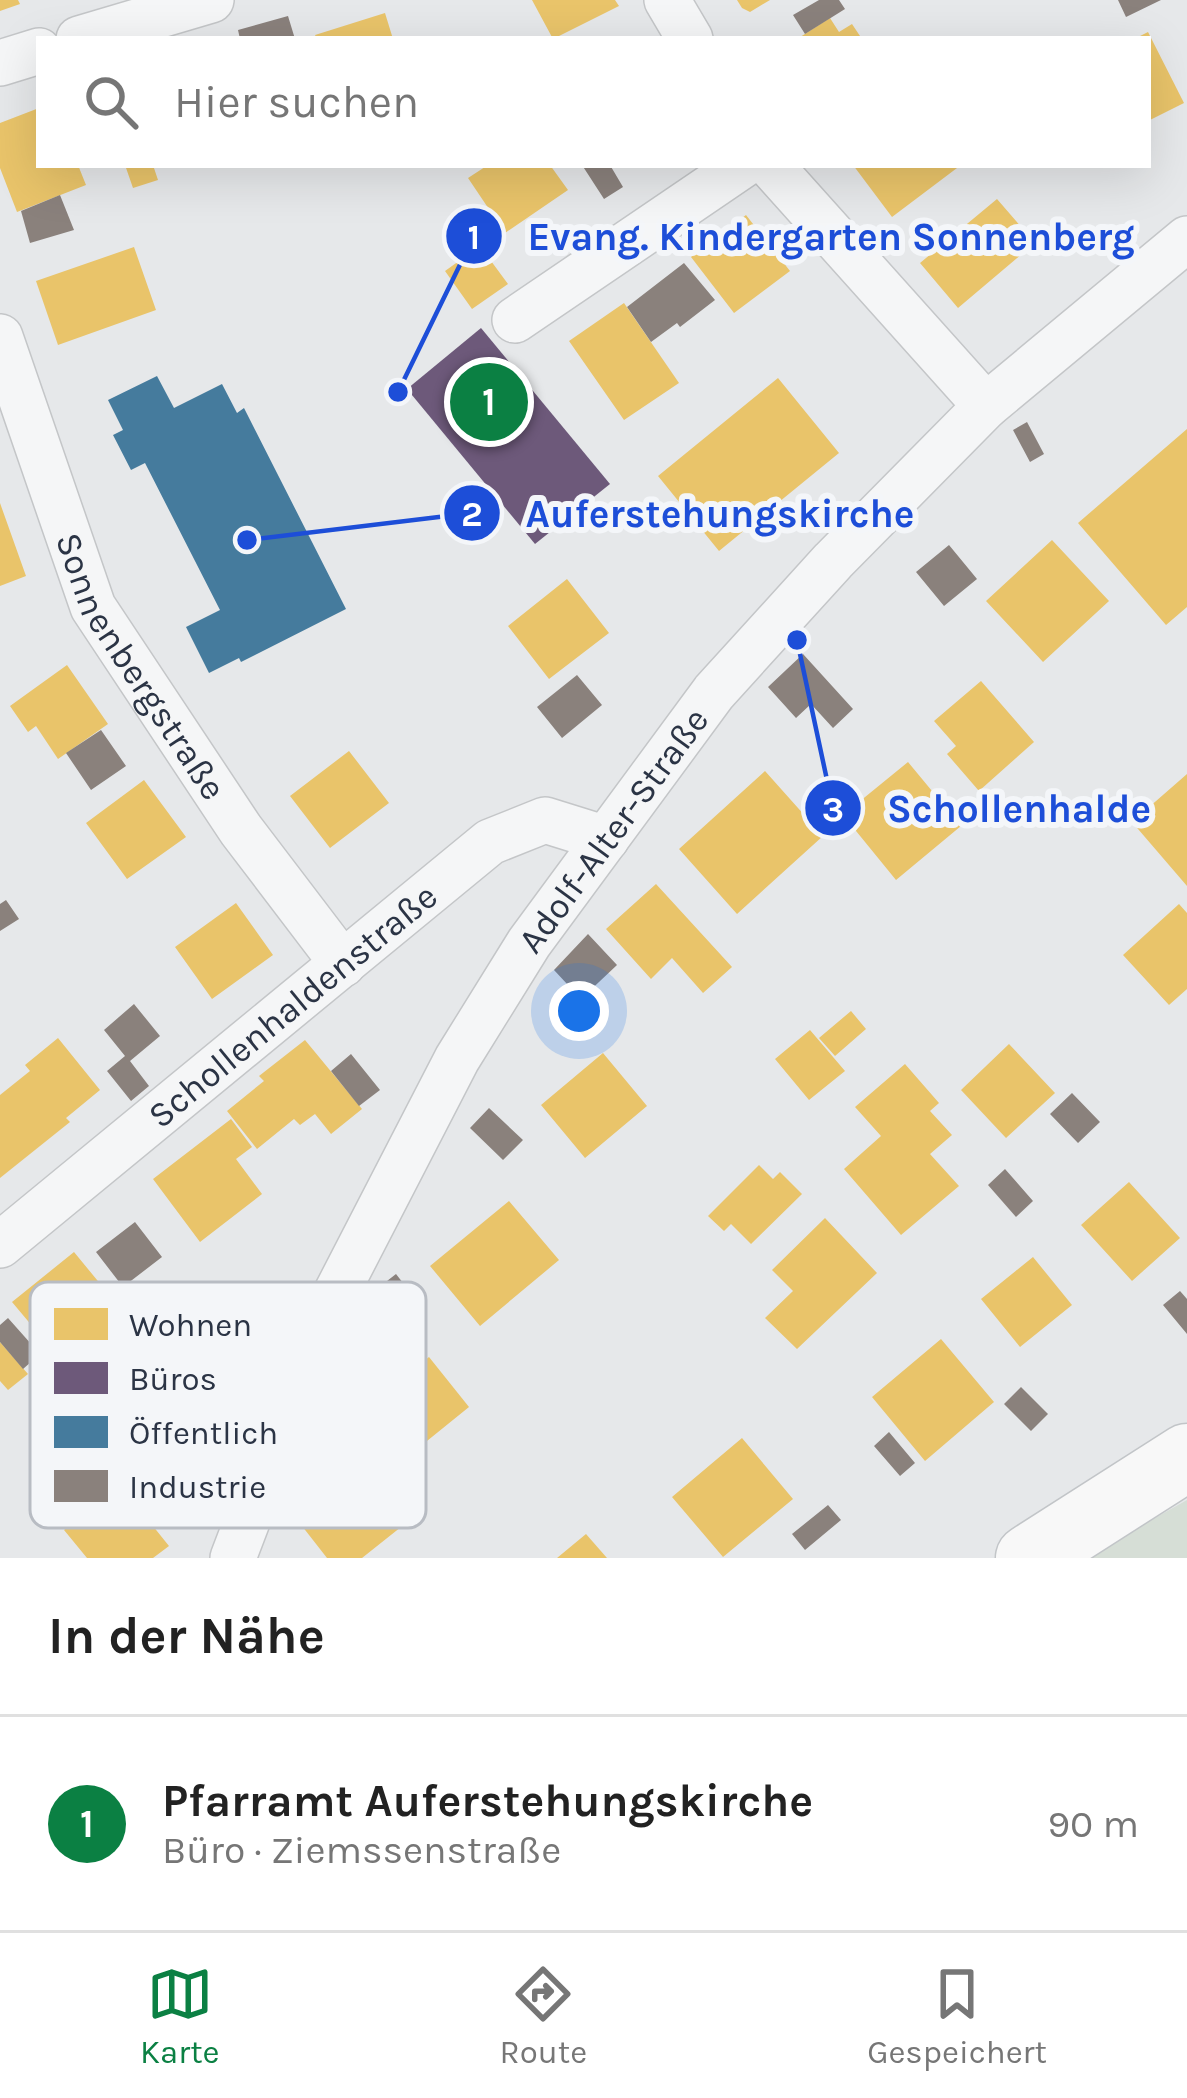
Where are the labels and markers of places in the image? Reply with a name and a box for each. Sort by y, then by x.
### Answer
callout: Evang. Kindergarten Sonnenberg [444,198,1159,273]
pin: 1 [450,357,528,447]
callout: Auferstehungskirche [442,476,939,551]
callout: Schollenhalde [803,771,1175,846]

